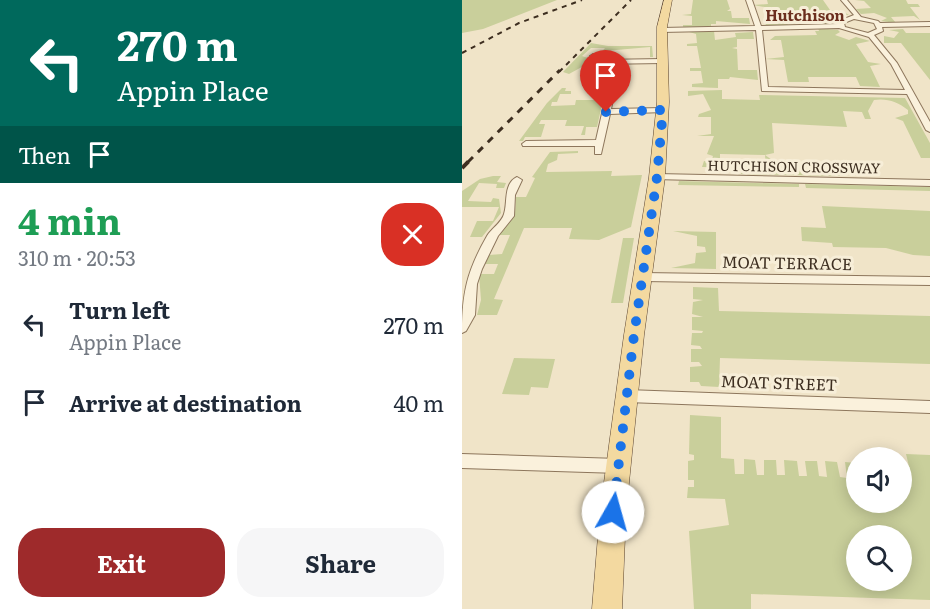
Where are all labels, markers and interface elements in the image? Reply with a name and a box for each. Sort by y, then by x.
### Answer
district label: Hutchison [765,3,845,26]
text: 270 m [117,12,238,74]
icon: left [18,24,96,102]
pin [580,50,631,112]
icon: arrive [589,59,622,92]
text: Appin Place [117,69,269,109]
text: Then [18,138,71,171]
icon: arrive [83,138,116,171]
street label: HUTCHISON CROSSWAY [707,154,881,178]
text: 4 min [18,193,121,246]
button: close [381,203,444,266]
text: 310 m · 20:53 [18,242,136,272]
street label: MOAT TERRACE [722,249,852,275]
text: Turn left [69,293,170,326]
icon: left [18,308,51,341]
text: 270 m [383,308,444,341]
text: Appin Place [69,326,181,356]
street label: MOAT STREET [720,368,838,396]
icon: arrive [18,386,51,419]
text: Arrive at destination [69,386,302,419]
text: 40 m [393,386,444,419]
map controls [846,447,912,591]
button: sound [846,447,912,513]
position arrow [581,480,645,544]
button: search [846,525,912,591]
button: Exit [18,528,225,597]
button: Share [237,528,444,597]

